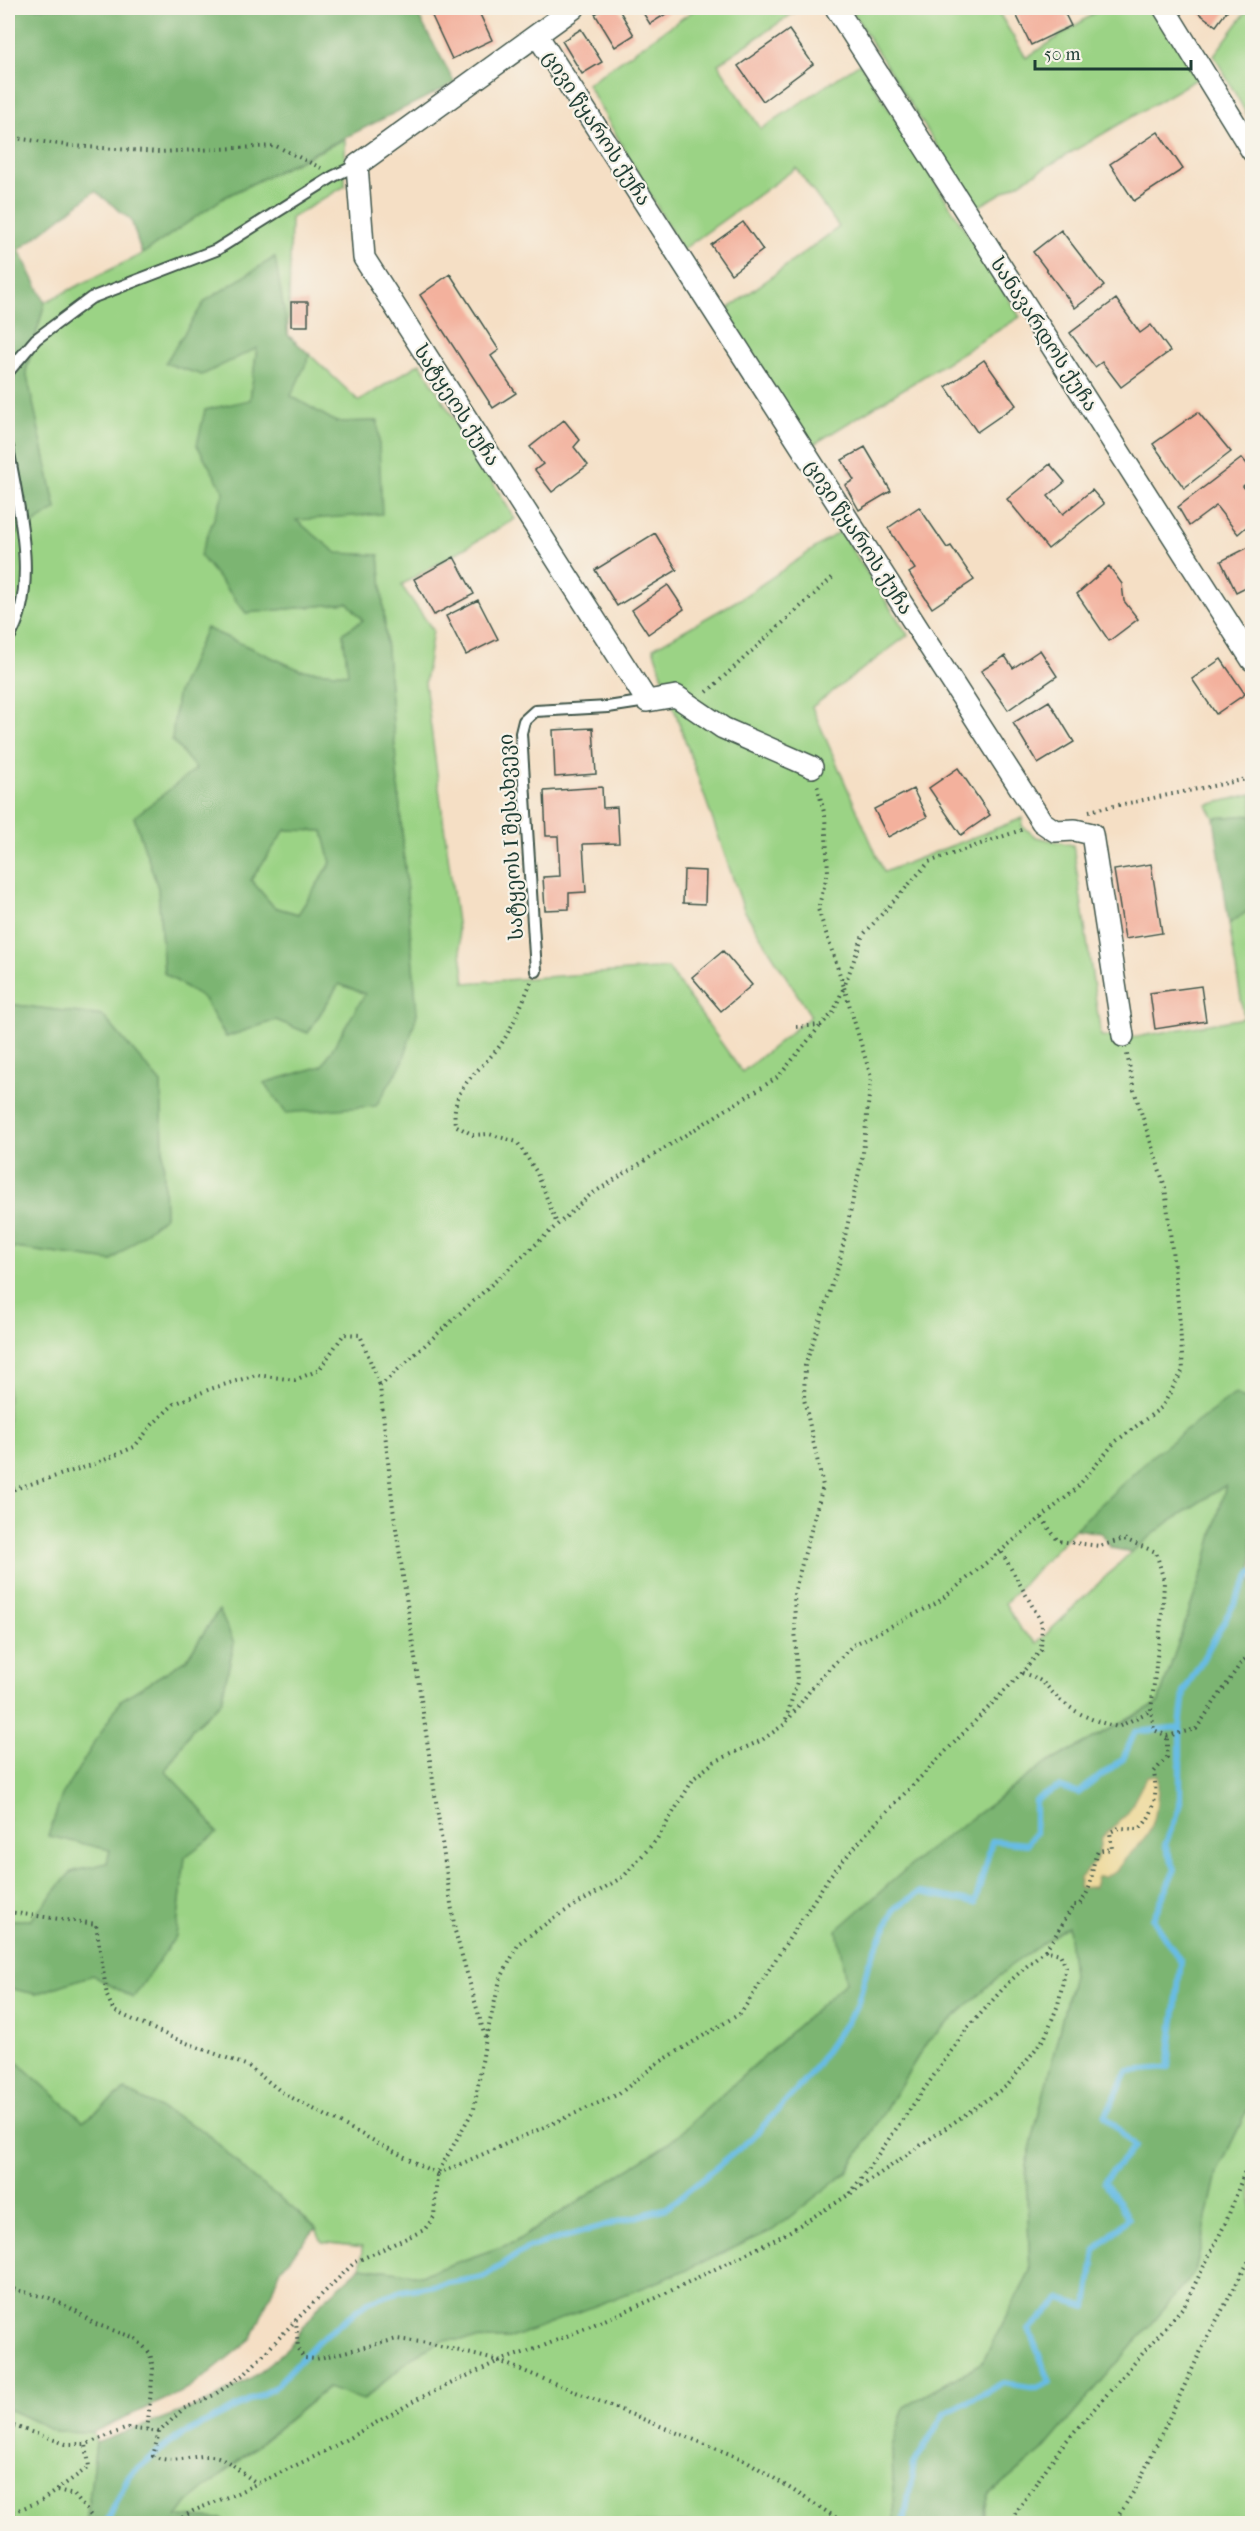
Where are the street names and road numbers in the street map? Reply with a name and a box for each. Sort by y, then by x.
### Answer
street label: ცივი წყაროს ქუჩა [538,46,656,210]
street label: სანავარდოს ქუჩა [986,253,1102,415]
street label: სატყეოს ქუჩა [409,340,505,470]
street label: ცივი წყაროს ქუჩა [800,455,918,619]
street label: სატყეოს I შესახვევი [494,733,528,941]

